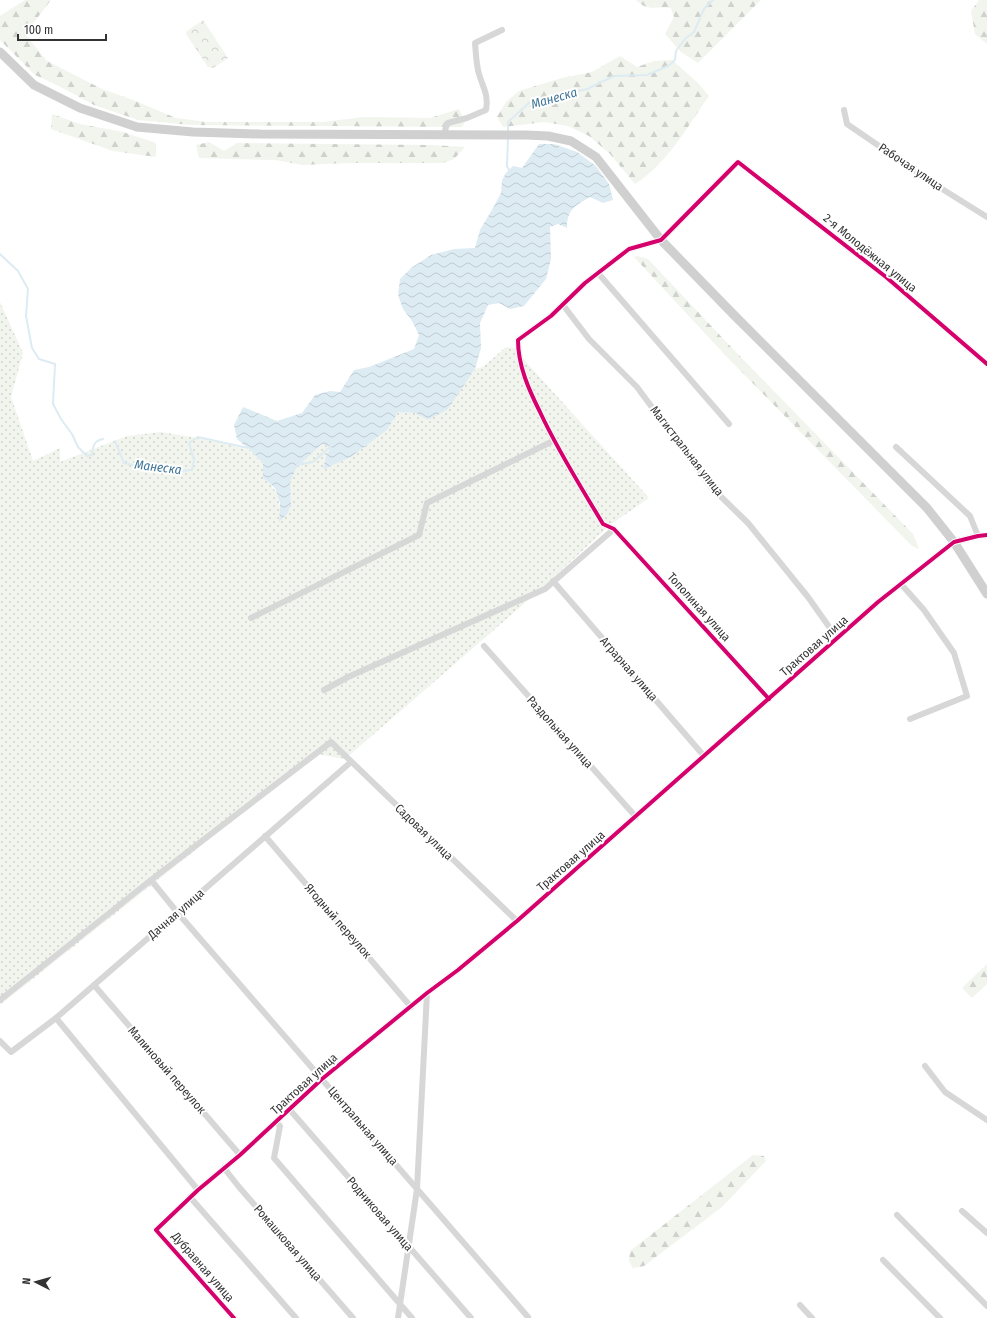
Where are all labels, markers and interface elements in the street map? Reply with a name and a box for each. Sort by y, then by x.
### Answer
scale bar [18,16,106,42]
text: 100 m [24,23,53,37]
water label: Манеска [529,84,579,112]
street label: Рабочая улица [876,140,946,194]
street label: 2-я Молодёжная улица [820,211,920,295]
street label: Магистральная улица [647,403,727,499]
water label: Манеска [134,457,183,477]
street label: Тополиная улица [665,570,734,644]
street label: Трактовая улица [777,613,851,679]
street label: Аграрная улица [597,634,661,704]
street label: Раздольная улица [524,693,596,771]
street label: Садовая улица [392,801,456,863]
street label: Трактовая улица [534,828,608,894]
street label: Ягодный переулок [302,881,375,962]
street label: Дачная улица [144,886,207,943]
street label: Малиновый переулок [125,1024,209,1117]
street label: Трактовая улица [268,1050,340,1118]
street label: Центральная улица [325,1084,401,1168]
street label: Родниковая улица [344,1174,416,1254]
street label: Ромашковая улица [251,1202,325,1284]
street label: Дубравная улица [168,1229,237,1305]
north arrow [16,1262,56,1302]
text: N [20,1277,33,1285]

